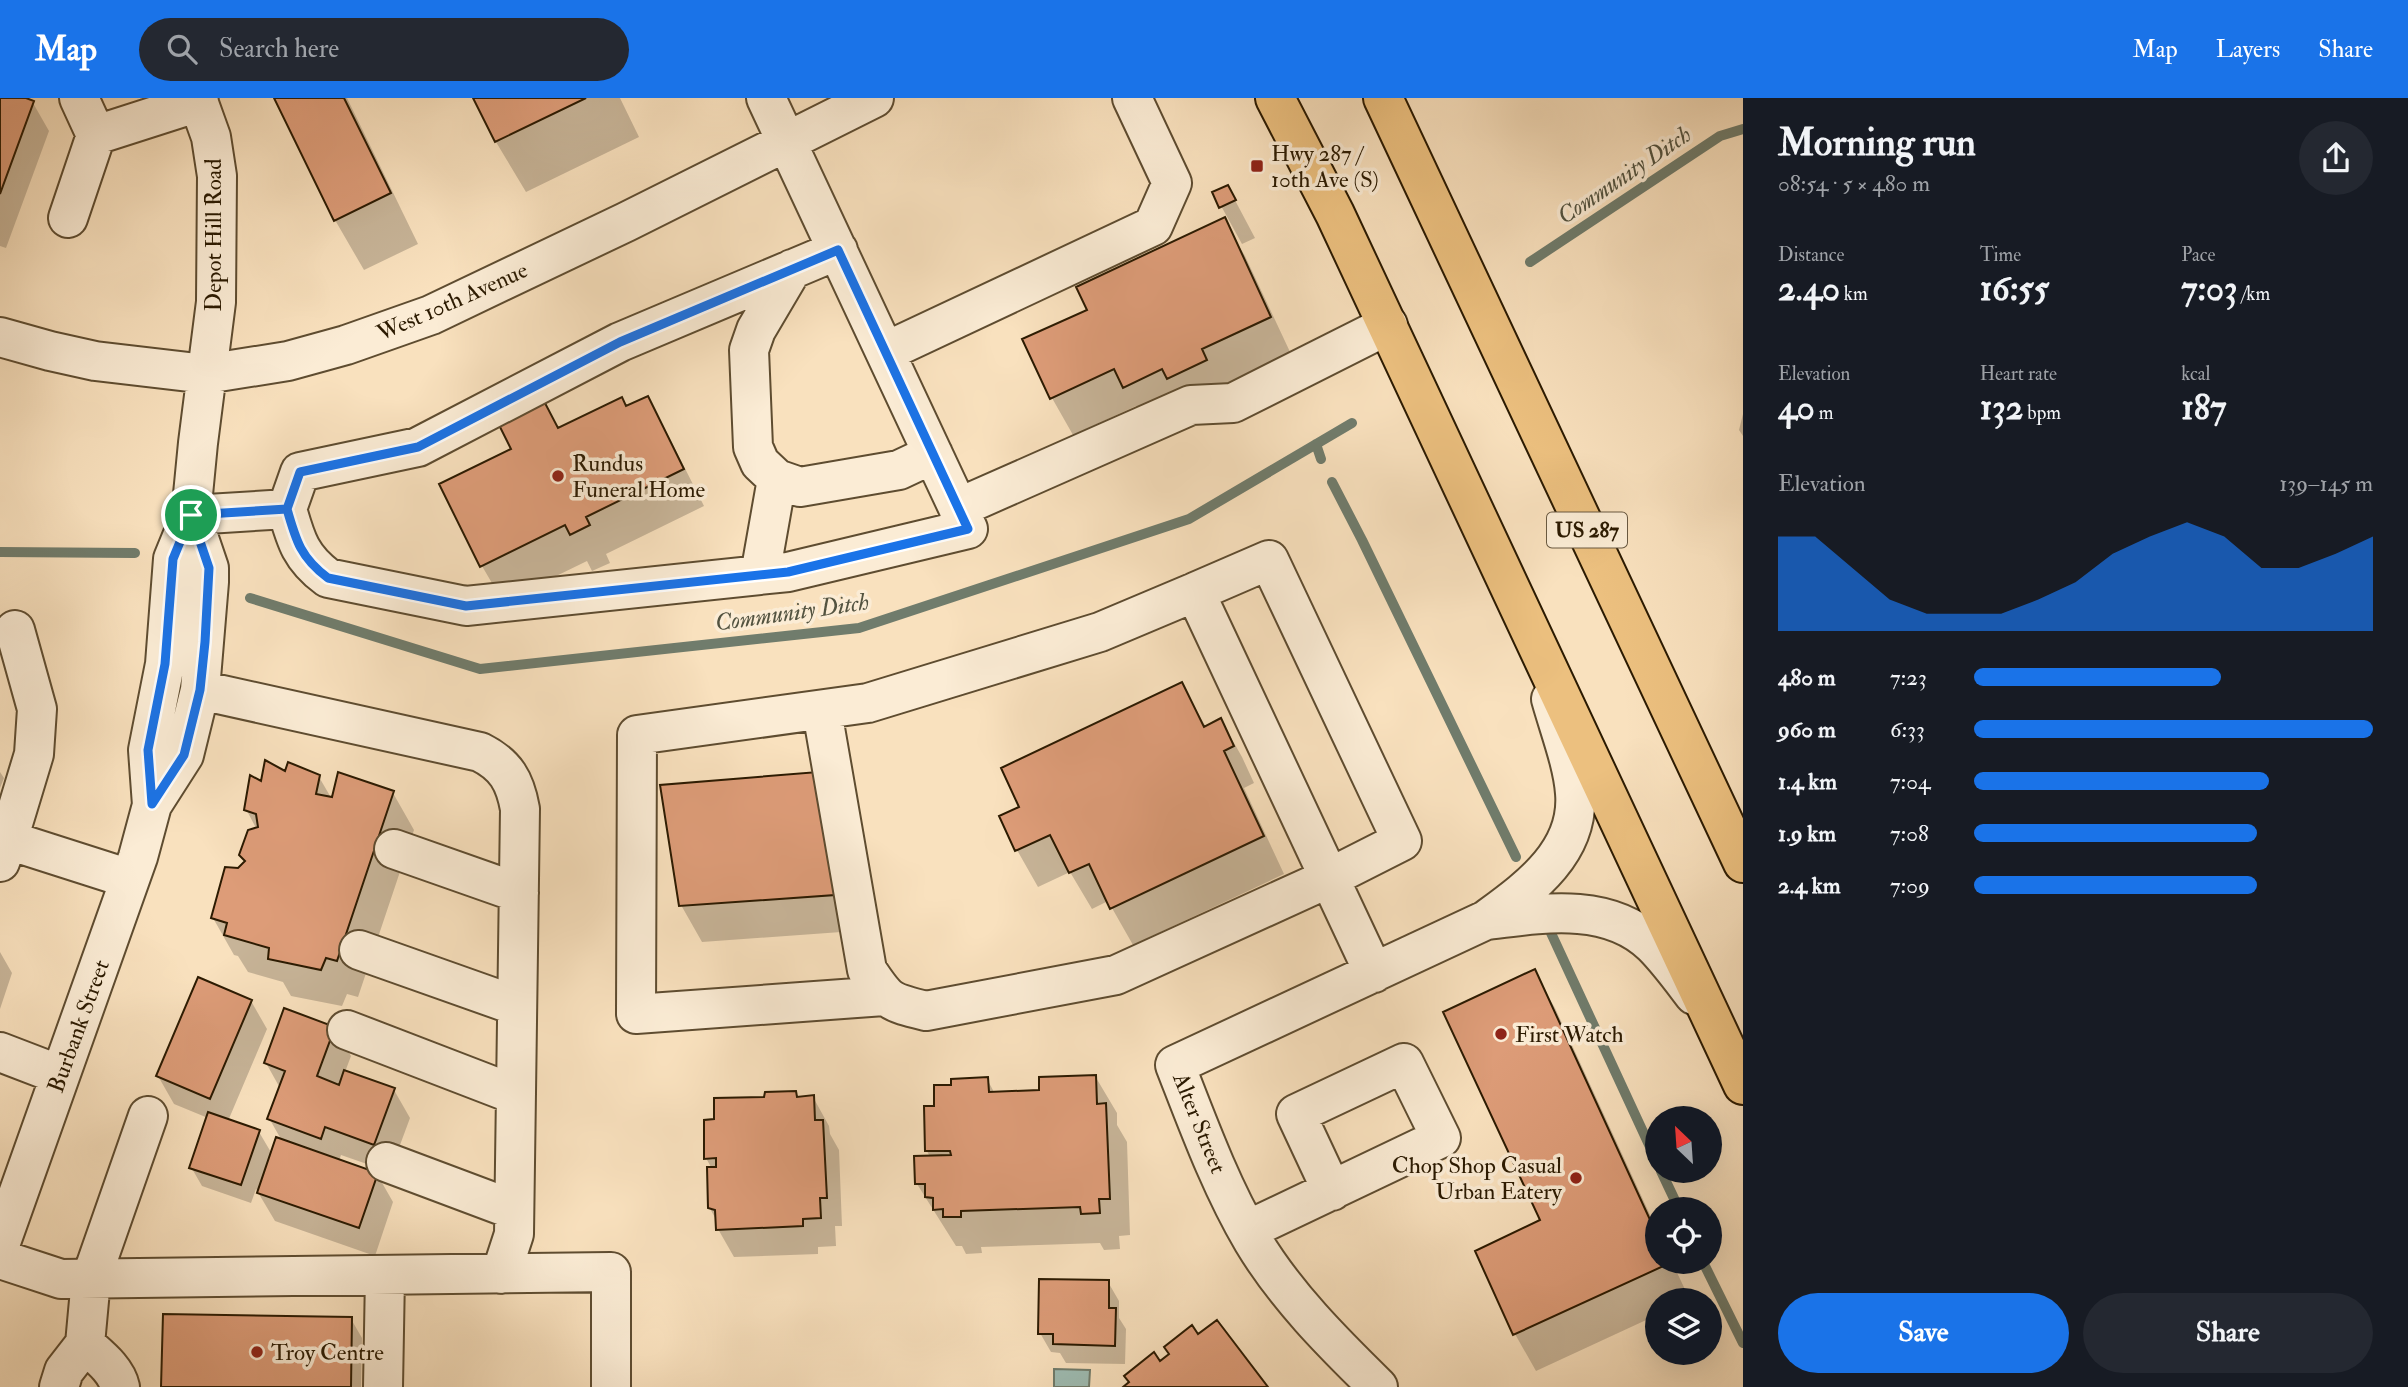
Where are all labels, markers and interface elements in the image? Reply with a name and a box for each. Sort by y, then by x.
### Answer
search box [139,18,629,81]
text: Map [35,29,97,70]
icon: search [163,30,201,68]
text: Search here [219,33,339,65]
text: Map [2133,34,2178,65]
text: Layers [2216,34,2280,65]
text: Share [2318,34,2373,65]
water label: Community Ditch [1551,119,1697,232]
text: Morning run [1778,119,1976,167]
button: share [2299,121,2373,195]
place label: Hwy 287 / 10th Ave (S) [1271,139,1379,194]
street label: Depot Hill Road [199,158,229,312]
marker: Hwy 287 / 10th Ave (S) [1249,158,1265,174]
text: 08:54 · 5 × 480 m [1778,169,1930,198]
text: Distance [1778,243,1844,267]
text: Time [1980,243,2021,267]
text: Pace [2181,243,2215,267]
street label: West 10th Avenue [371,255,532,348]
text: 2.40 [1778,267,1840,311]
text: 16:55 [1980,267,2049,311]
text: 7:03 [2181,267,2237,311]
text: km [1840,282,1868,306]
text: /km [2237,282,2270,306]
text: Elevation [1778,362,1850,386]
text: Heart rate [1980,362,2057,386]
text: kcal [2181,362,2210,386]
text: 40 [1778,386,1815,430]
text: 132 [1980,386,2023,430]
text: 187 [2181,386,2226,430]
text: m [1815,401,1834,425]
text: bpm [2023,401,2061,425]
place label: Rundus Funeral Home [572,449,705,504]
marker: Rundus Funeral Home [550,468,566,484]
text: Elevation [1778,469,1866,498]
text: 139–145 m [2279,469,2373,498]
pin [161,485,221,545]
icon: arrive [172,496,210,534]
road number: US 287 [1547,512,1627,548]
water label: Community Ditch [713,586,871,639]
text: 480 m [1778,663,1836,692]
text: 7:23 [1890,663,1927,692]
text: 960 m [1778,715,1836,744]
text: 6:33 [1890,715,1925,744]
text: 1.4 km [1778,767,1837,796]
text: 7:04 [1890,767,1930,796]
text: 1.9 km [1778,819,1836,848]
text: 7:08 [1890,819,1929,848]
text: 2.4 km [1778,871,1841,900]
text: 7:09 [1890,871,1930,900]
street label: Burbank Street [41,956,116,1097]
place label: First Watch [1515,1020,1624,1049]
marker: First Watch [1493,1026,1509,1042]
street label: Alter Street [1166,1068,1233,1178]
north arrow [1645,1106,1722,1183]
map controls [1645,1106,1722,1365]
place label: Chop Shop Casual Urban Eatery [1392,1151,1563,1206]
marker: Chop Shop Casual Urban Eatery [1568,1170,1584,1186]
button: locate [1645,1197,1722,1274]
button: layers [1645,1288,1722,1365]
button: Save [1778,1293,2069,1373]
button: Share [2083,1293,2373,1373]
place label: Troy Centre [271,1338,384,1367]
marker: Troy Centre [249,1344,265,1360]

